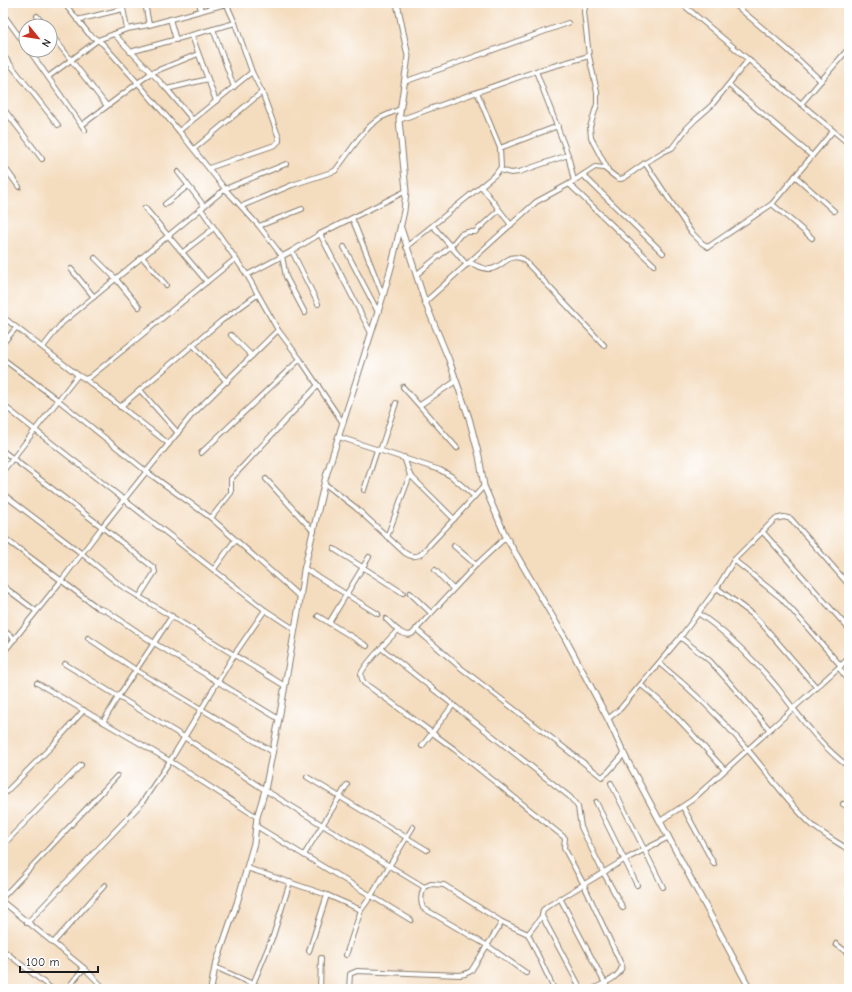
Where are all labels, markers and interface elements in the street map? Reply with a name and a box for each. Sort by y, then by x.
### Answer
north arrow [18,18,58,58]
text: N [39,36,54,49]
scale bar [20,948,98,974]
text: 100 m [26,955,59,969]

